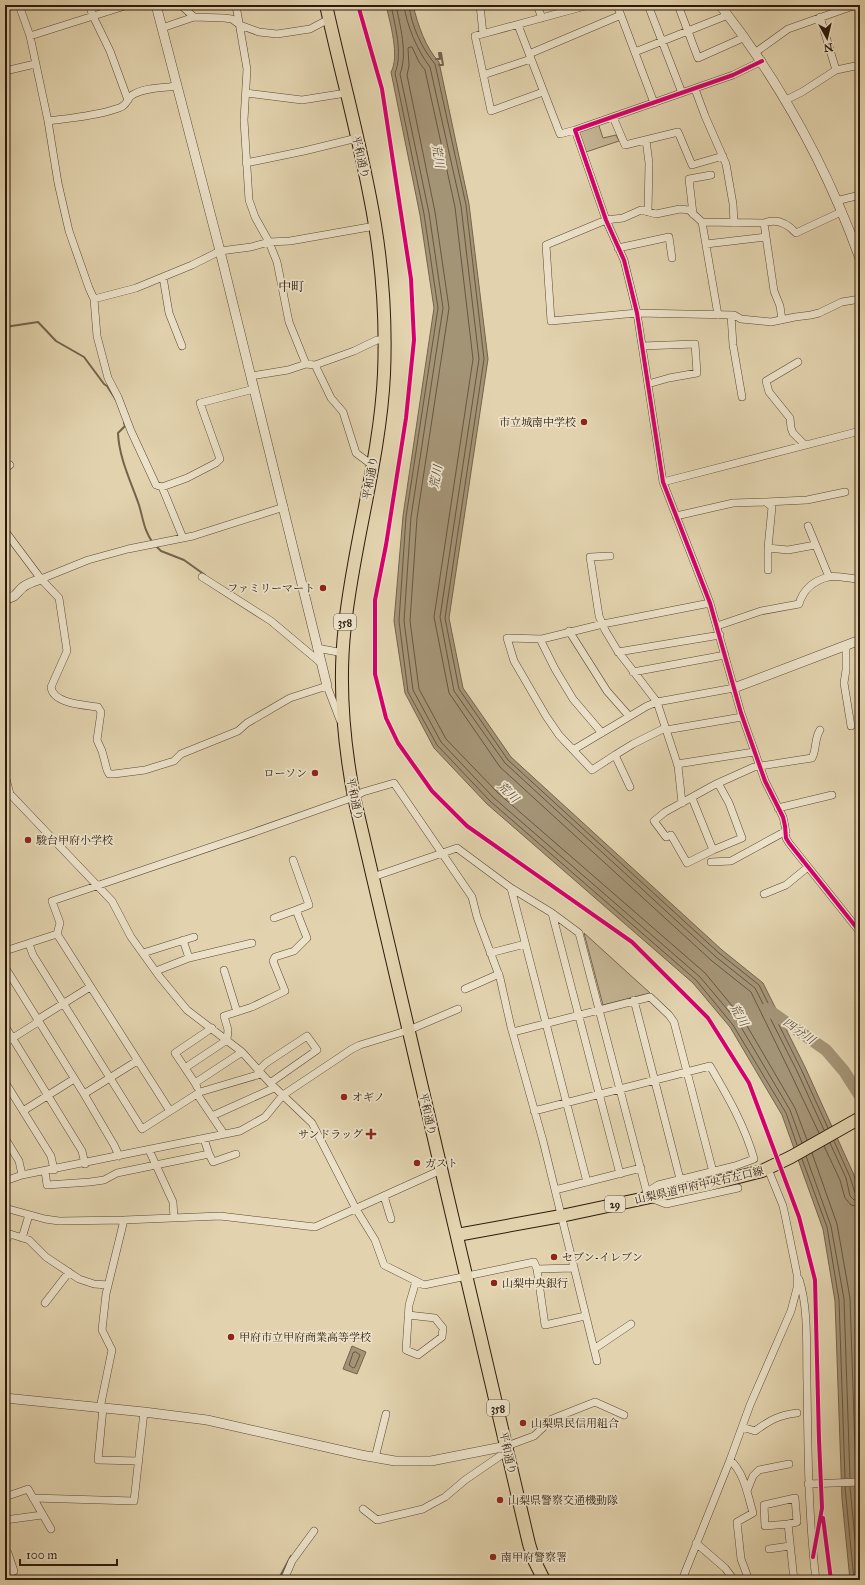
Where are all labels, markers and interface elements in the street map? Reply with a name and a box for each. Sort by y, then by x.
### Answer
north arrow [807,18,847,58]
text: N [822,40,834,55]
street label: 平和通り [349,134,372,180]
water label: 荒川 [429,143,447,171]
district label: 中町 [278,279,304,295]
place label: 市立城南中学校 [499,416,576,429]
marker: 市立城南中学校 [579,417,589,427]
street label: 平和通り [360,455,381,501]
water label: 荒川 [427,462,445,490]
place label: ファミリーマート [227,582,315,595]
marker: ファミリーマート [318,583,328,593]
road number: 358 [334,614,356,630]
place label: ローソン [263,767,307,780]
marker: ローソン [310,768,320,778]
street label: 平和通り [344,776,365,822]
water label: 荒川 [494,779,523,807]
place label: 駿台甲府小学校 [36,834,113,847]
marker: 駿台甲府小学校 [23,835,33,845]
water label: 荒川 [727,1001,752,1031]
water label: 四分川 [780,1015,819,1048]
place label: オギノ [352,1091,385,1104]
street label: 平和通り [416,1091,439,1137]
marker: オギノ [339,1092,349,1102]
place label: サンドラッグ [298,1128,363,1141]
marker: サンドラッグ [366,1129,376,1139]
place label: ガスト [425,1157,458,1170]
marker: ガスト [412,1158,422,1168]
street label: 山梨県道甲府中央右左口線 [633,1164,765,1207]
road number: 29 [605,1196,625,1212]
place label: セブン-イレブン [562,1251,643,1264]
marker: セブン-イレブン [549,1252,559,1262]
place label: 山梨中央銀行 [502,1277,568,1290]
marker: 山梨中央銀行 [489,1278,499,1288]
place label: 甲府市立甲府商業高等学校 [239,1331,371,1344]
marker: 甲府市立甲府商業高等学校 [226,1332,236,1342]
road number: 358 [487,1400,509,1416]
place label: 山梨県民信用組合 [531,1417,619,1430]
marker: 山梨県民信用組合 [518,1418,528,1428]
street label: 平和通り [496,1430,519,1476]
place label: 山梨県警察交通機動隊 [508,1494,618,1507]
marker: 山梨県警察交通機動隊 [495,1495,505,1505]
scale bar [20,1541,117,1567]
text: 100 m [26,1548,57,1562]
place label: 南甲府警察署 [501,1551,567,1564]
marker: 南甲府警察署 [488,1552,498,1562]

